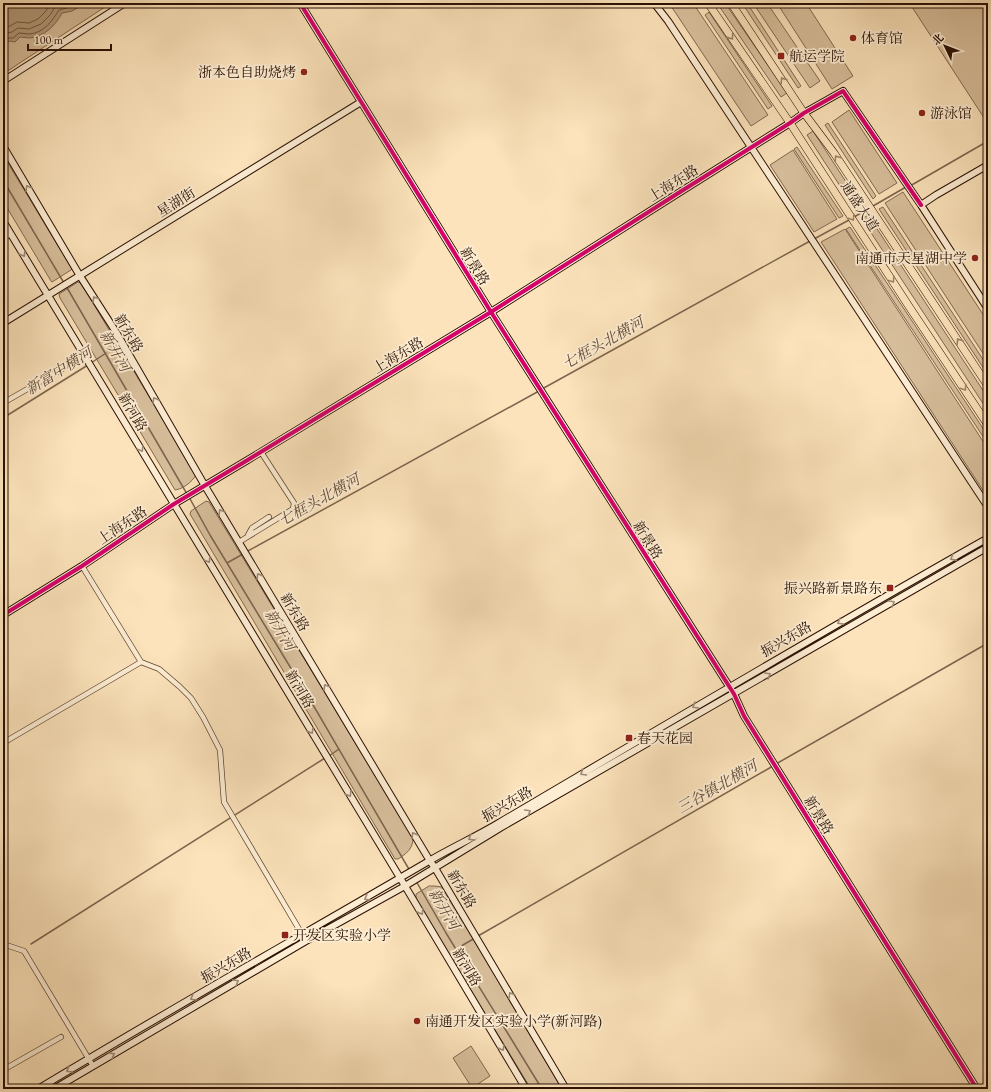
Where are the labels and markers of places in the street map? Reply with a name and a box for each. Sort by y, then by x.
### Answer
place label: 体育馆 [861,29,903,47]
marker: 体育馆 [848,33,858,43]
place label: 航运学院 [789,47,845,65]
marker: 航运学院 [776,51,786,61]
place label: 浙本色自助烧烤 [198,63,296,81]
marker: 浙本色自助烧烤 [299,67,309,77]
place label: 游泳馆 [930,104,972,122]
marker: 游泳馆 [917,108,927,118]
place label: 南通市天星湖中学 [855,249,967,267]
marker: 南通市天星湖中学 [970,253,980,263]
place label: 振兴路新景路东 [784,579,882,597]
marker: 振兴路新景路东 [885,583,895,593]
place label: 春天花园 [637,729,693,747]
marker: 春天花园 [624,733,634,743]
place label: 开发区实验小学 [293,926,391,944]
marker: 开发区实验小学 [280,930,290,940]
place label: 南通开发区实验小学(新河路) [425,1012,602,1030]
marker: 南通开发区实验小学(新河路) [412,1016,422,1026]

